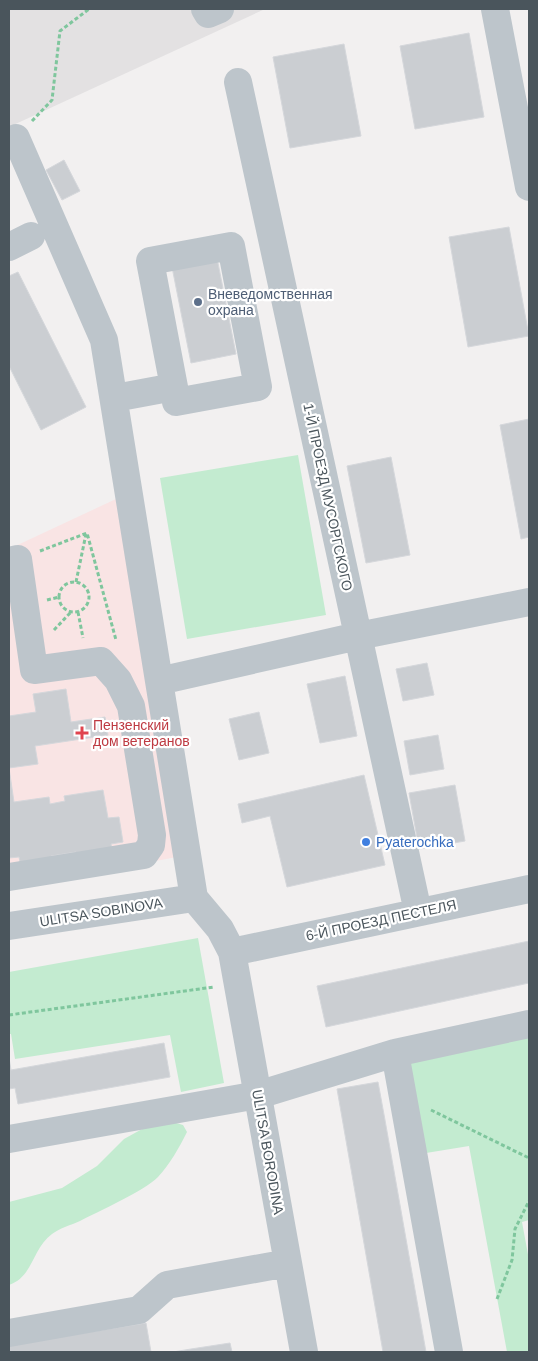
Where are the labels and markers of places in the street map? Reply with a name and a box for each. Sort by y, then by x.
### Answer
place label: Вневедомственная охрана [208,286,333,318]
marker: Вневедомственная охрана [192,296,204,308]
place label: Пензенский дом ветеранов [93,717,190,749]
marker: Пензенский дом ветеранов [75,726,89,740]
place label: Pyaterochka [376,834,454,850]
marker: Pyaterochka [360,836,372,848]

